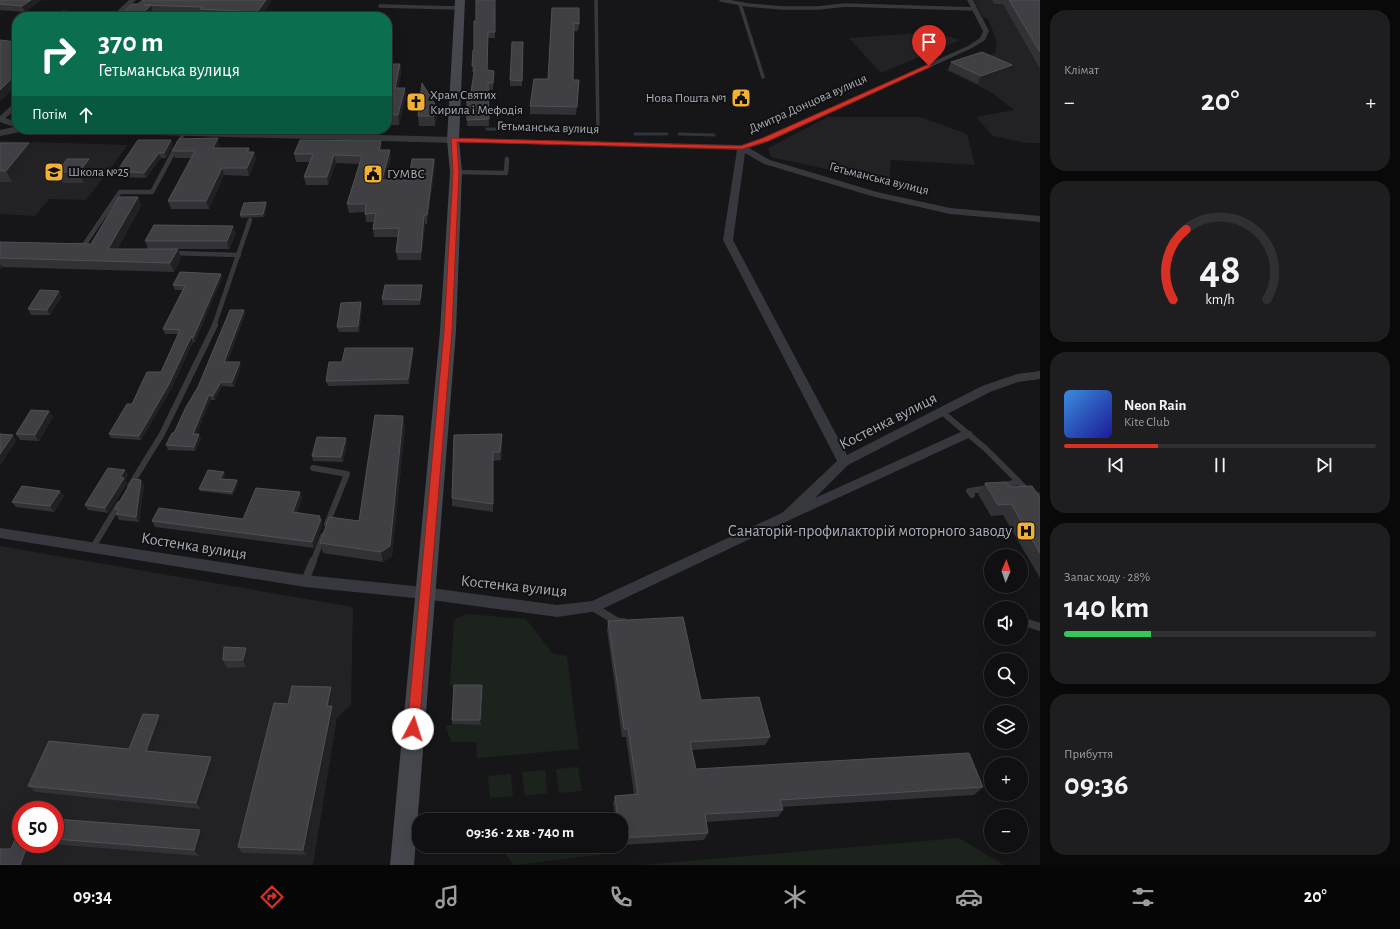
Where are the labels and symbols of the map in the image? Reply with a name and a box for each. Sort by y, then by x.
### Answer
pin [912,25,946,66]
street label: Дмитра Донцова вулиця [747,72,869,136]
public building icon: Нова Пошта №1 [730,87,752,109]
place label: Храм Святих Кирила і Мефодія [430,89,523,117]
church icon: Храм Святих Кирила і Мефодія [405,91,427,113]
place label: Нова Пошта №1 [646,92,727,105]
street label: Гетьманська вулиця [497,120,599,136]
street label: Гетьманська вулиця [828,160,930,198]
school or university icon: Школа №25 [43,161,65,183]
public building icon: ГУМВС [362,163,384,185]
place label: Школа №25 [68,166,129,179]
place label: ГУМВС [387,168,425,181]
street label: Костенка вулиця [837,390,940,453]
hospital icon: Санаторій-профилакторій моторного заводу [1015,520,1037,542]
place label: Санаторій-профилакторій моторного заводу [728,523,1012,540]
street label: Костенка вулиця [140,530,248,563]
north arrow [984,549,1028,593]
street label: Костенка вулиця [460,572,568,601]
position arrow [392,708,434,750]
speed limit sign: 50 [12,801,64,853]

